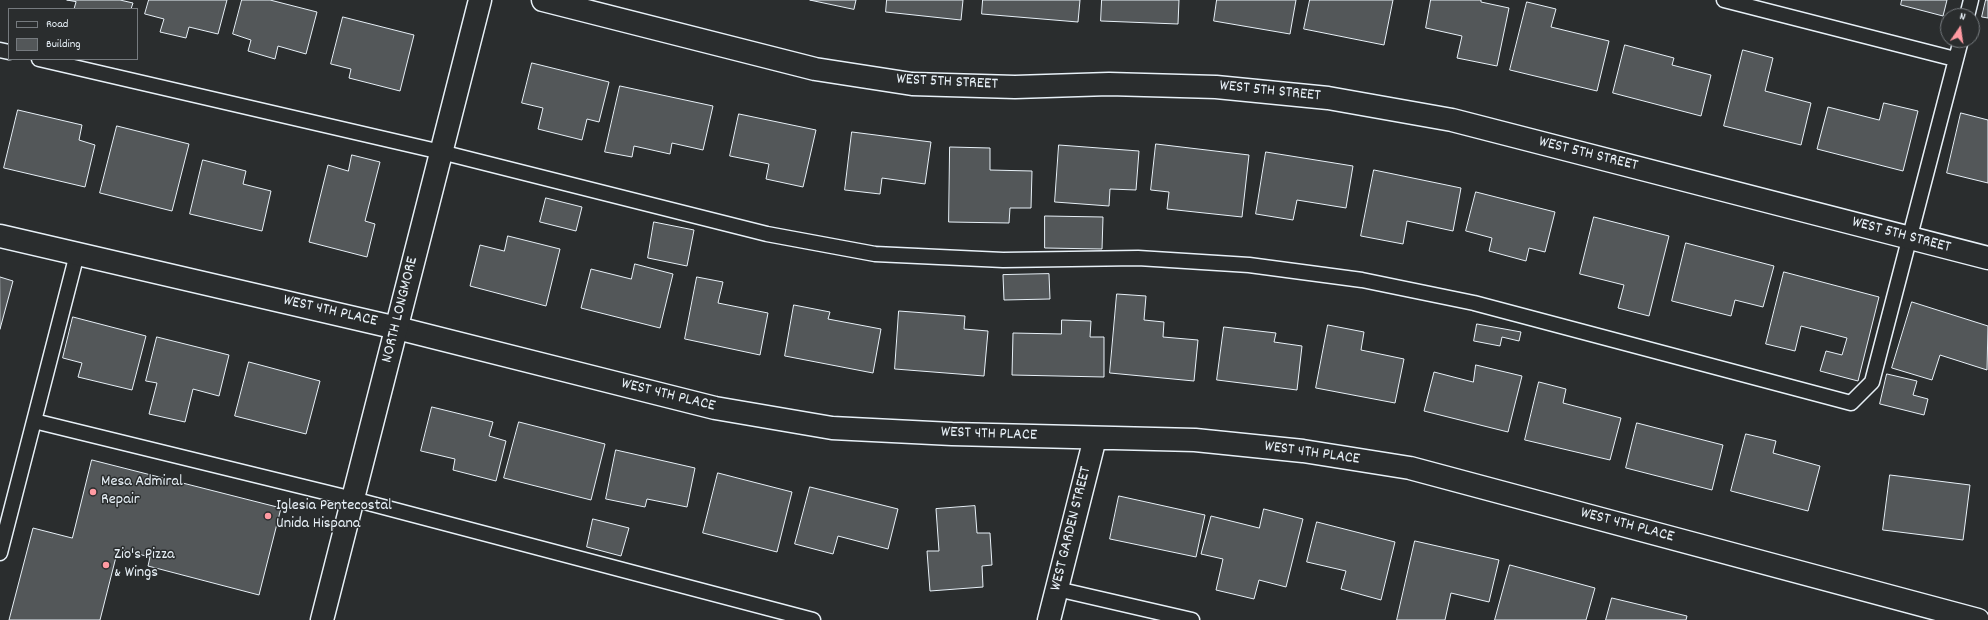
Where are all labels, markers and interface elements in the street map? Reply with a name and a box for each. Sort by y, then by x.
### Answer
legend [8,8,138,60]
north arrow [1940,8,1980,48]
text: N [1958,9,1967,26]
text: Road [46,16,68,33]
text: Building [46,36,81,53]
street label: WEST 5TH STREET [896,71,998,95]
street label: WEST 5TH STREET [1219,77,1321,107]
street label: WEST 5TH STREET [1536,133,1640,177]
street label: WEST 5TH STREET [1850,214,1952,258]
street label: NORTH LONGMORE [379,255,423,365]
street label: WEST 4TH PLACE [281,292,379,332]
street label: WEST 4TH PLACE [619,375,717,417]
street label: WEST 4TH PLACE [941,424,1037,446]
street label: WEST 4TH PLACE [1263,438,1361,470]
street label: WEST GARDEN STREET [1047,465,1097,593]
place label: Mesa Admiral Repair [101,473,183,511]
marker: Mesa Admiral Repair [88,487,98,497]
place label: Iglesia Pentecostal Unida Hispana [276,497,392,535]
street label: WEST 4TH PLACE [1578,504,1676,548]
marker: Iglesia Pentecostal Unida Hispana [263,511,273,521]
place label: Zio's Pizza & Wings [114,546,175,584]
marker: Zio's Pizza & Wings [101,560,111,570]

